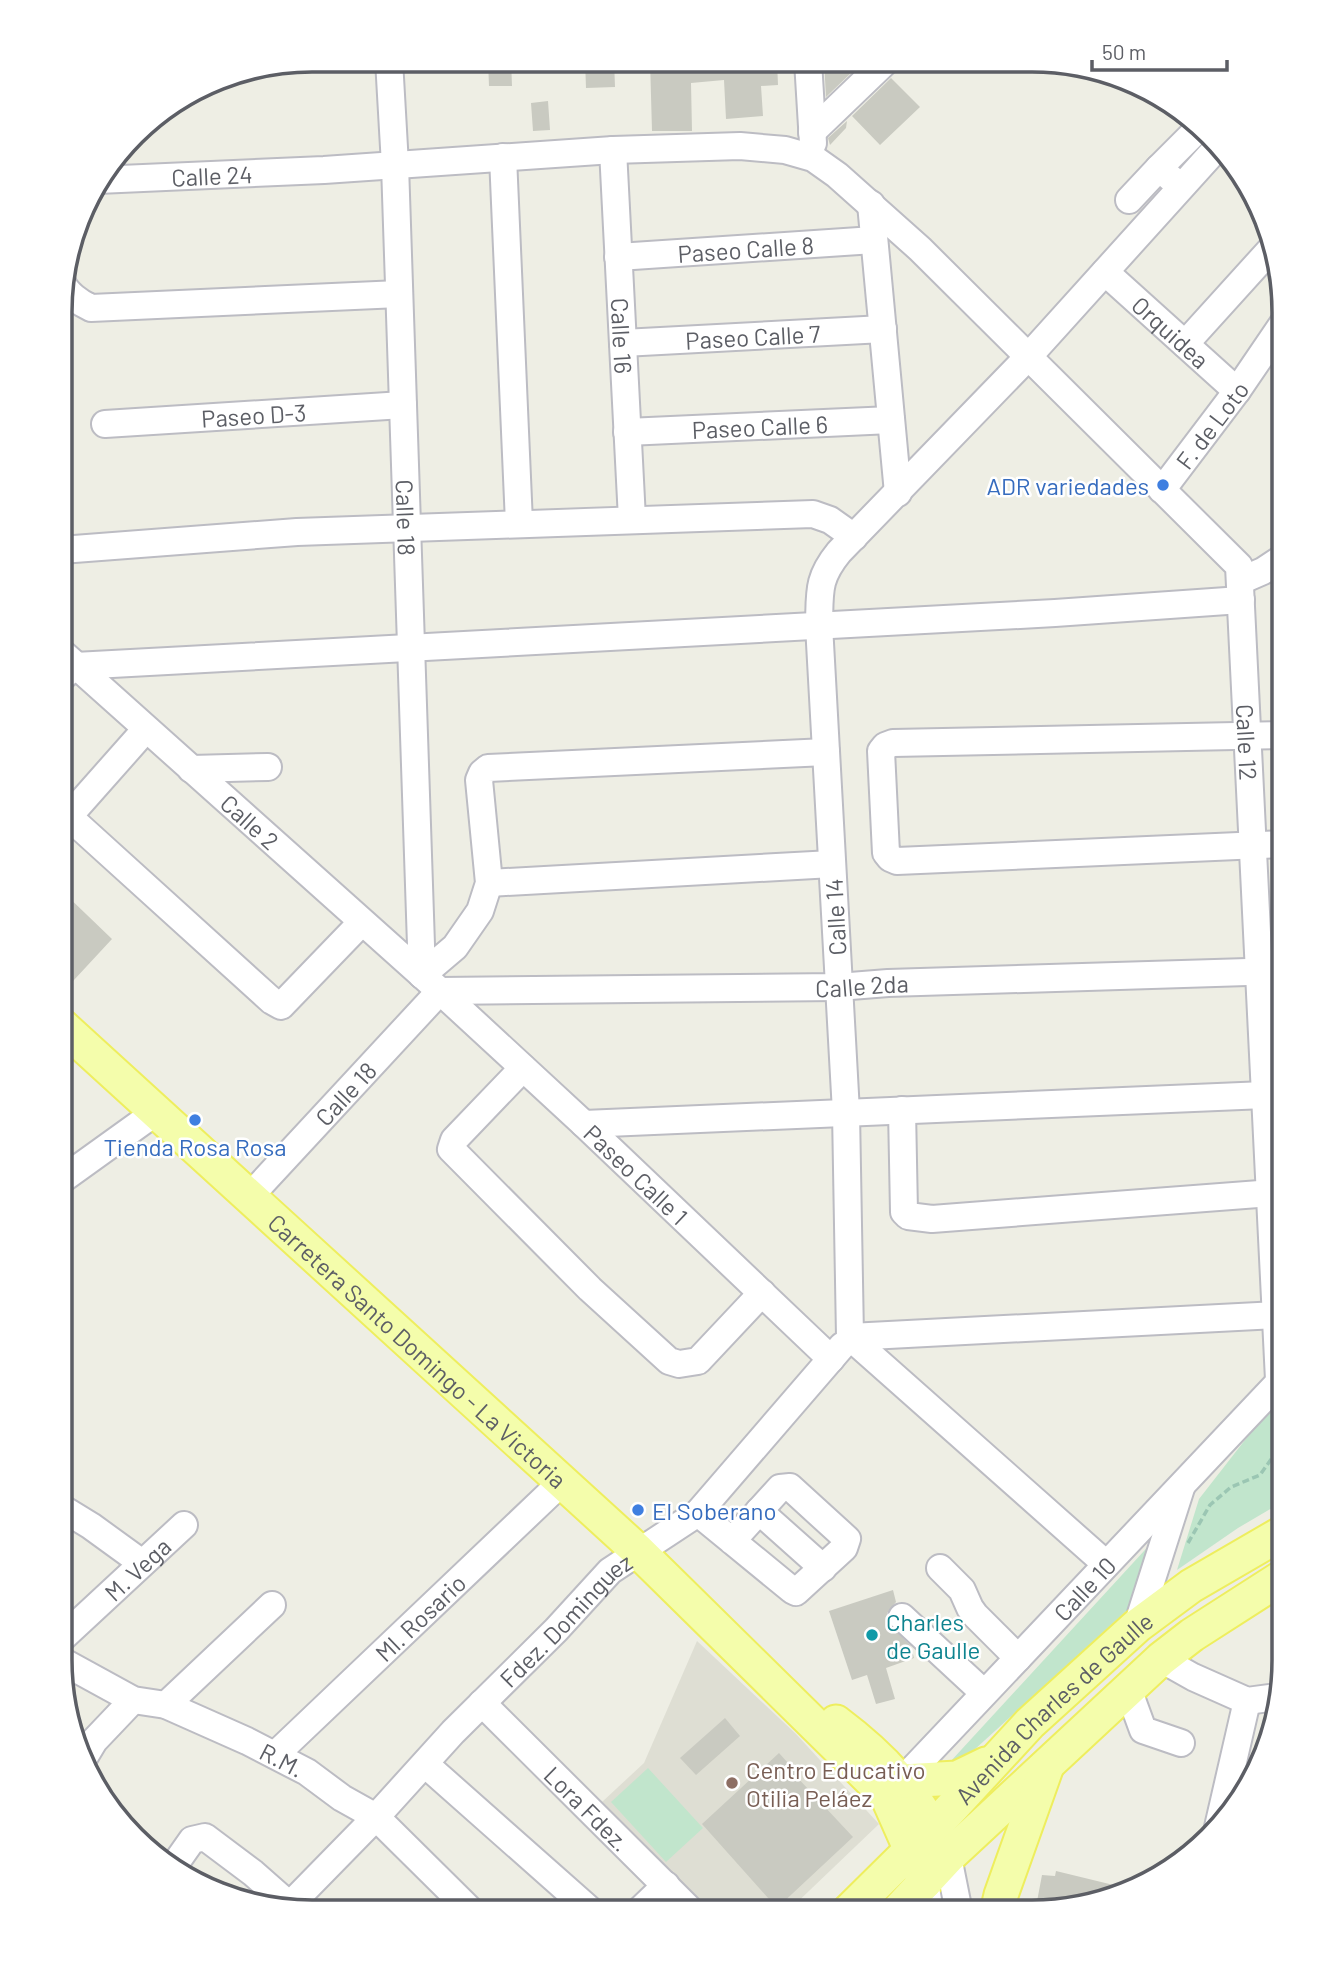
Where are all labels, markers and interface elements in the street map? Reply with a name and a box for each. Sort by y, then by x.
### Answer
scale bar [1092,28,1227,72]
text: 50 m [1102,39,1146,64]
street label: Calle 24 [171,159,253,191]
street label: Paseo Calle 8 [677,230,815,268]
street label: Orquidea [1127,289,1216,374]
street label: Calle 16 [606,297,639,375]
street label: Paseo Calle 7 [684,318,821,354]
street label: F. de Loto [1169,375,1254,474]
street label: Paseo D-3 [200,397,307,432]
street label: Paseo Calle 6 [691,408,829,444]
place label: ADR variedades [986,471,1149,500]
marker: ADR variedades [1155,477,1171,493]
street label: Calle 18 [391,479,423,556]
street label: Calle 12 [1231,703,1264,781]
street label: Calle 2 [215,788,285,855]
street label: Calle 14 [819,878,851,956]
street label: Calle 2da [815,968,909,1002]
street label: Calle 18 [309,1055,382,1131]
marker: Tienda Rosa Rosa [187,1112,203,1128]
street label: Paseo Calle 1 [579,1118,694,1230]
place label: Tienda Rosa Rosa [104,1132,286,1161]
street label: Carretera Santo Domingo - La Victoria [263,1207,573,1494]
place label: El Soberano [652,1496,776,1525]
marker: El Soberano [630,1502,646,1518]
street label: M. Vega [98,1531,176,1606]
street label: Fdez. Dominguez [493,1546,637,1693]
street label: Calle 10 [1047,1550,1121,1626]
street label: Ml. Rosario [369,1567,471,1667]
street label: Avenida Charles de Gaulle [948,1605,1158,1810]
place label: Charles de Gaulle [886,1607,980,1664]
marker: Charles de Gaulle [864,1627,880,1643]
street label: R.M. [256,1736,309,1783]
place label: Centro Educativo Otilia Peláez [746,1755,926,1812]
street label: Lora Fdez. [539,1760,636,1857]
marker: Centro Educativo Otilia Peláez [724,1775,740,1791]

